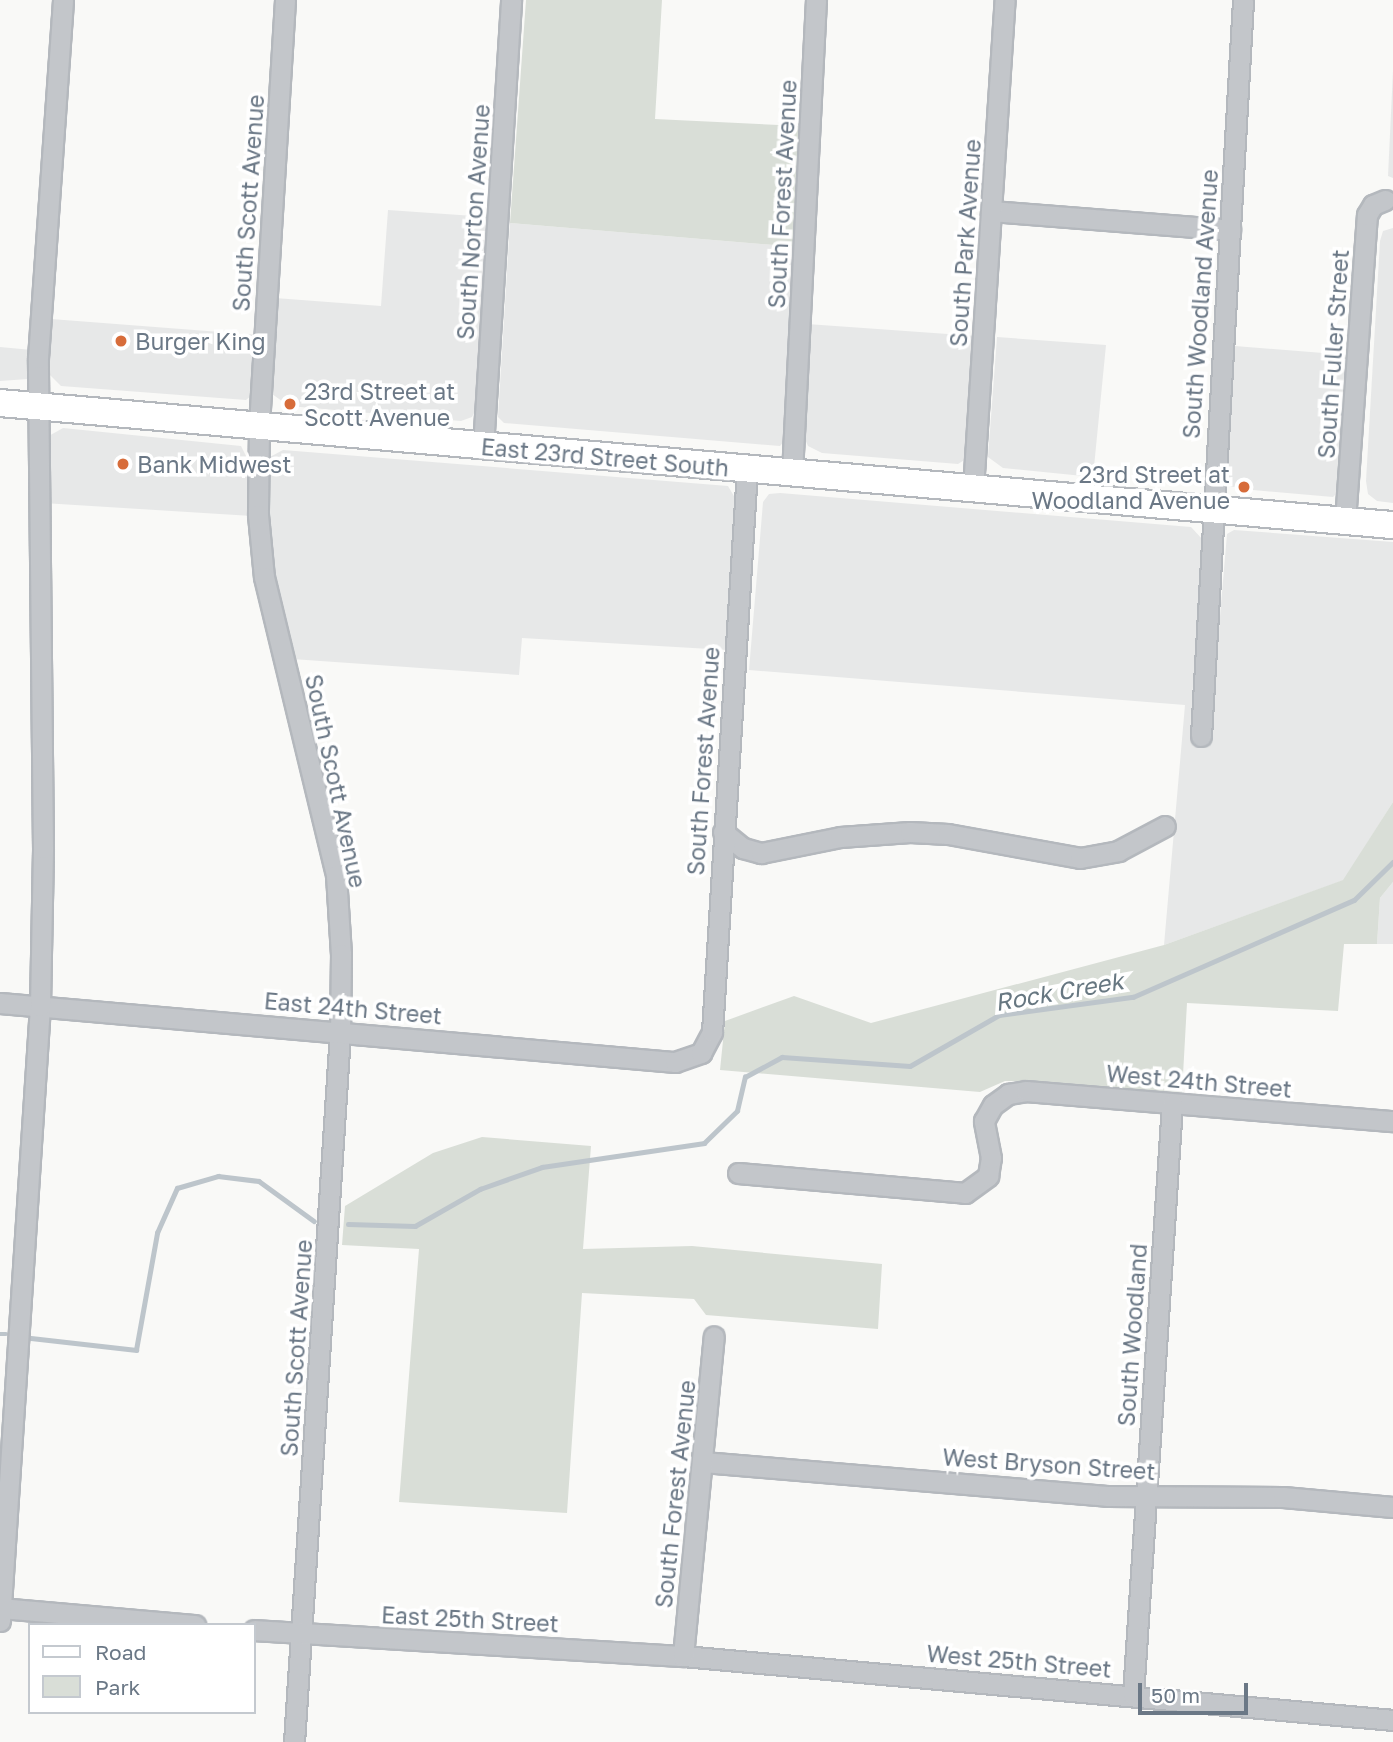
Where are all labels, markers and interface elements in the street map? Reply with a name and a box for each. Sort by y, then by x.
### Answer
street label: South Forest Avenue [762,79,802,309]
street label: South Scott Avenue [227,93,269,313]
street label: South Norton Avenue [451,103,495,341]
street label: South Park Avenue [944,138,986,348]
street label: South Woodland Avenue [1177,168,1223,440]
street label: South Fuller Street [1312,248,1354,460]
place label: Burger King [135,327,266,355]
marker: Burger King [113,333,129,349]
place label: 23rd Street at Scott Avenue [304,377,455,431]
marker: 23rd Street at Scott Avenue [282,396,298,412]
street label: East 23rd Street South [480,432,730,482]
place label: Bank Midwest [137,450,292,478]
marker: Bank Midwest [115,456,131,472]
place label: 23rd Street at Woodland Avenue [1032,460,1230,514]
marker: 23rd Street at Woodland Avenue [1236,479,1252,495]
street label: South Forest Avenue [681,646,725,876]
street label: South Scott Avenue [300,672,372,890]
water label: Rock Creek [993,966,1125,1016]
street label: East 24th Street [263,986,443,1030]
street label: West 24th Street [1105,1059,1293,1103]
street label: South Scott Avenue [275,1238,317,1458]
street label: South Woodland [1112,1243,1152,1427]
street label: South Forest Avenue [649,1379,701,1609]
street label: West Bryson Street [942,1443,1156,1485]
street label: East 25th Street [381,1601,559,1637]
legend [28,1623,256,1714]
text: Road [95,1639,146,1665]
street label: West 25th Street [925,1639,1113,1683]
scale bar [1141,1668,1251,1712]
text: Park [95,1674,140,1700]
text: 50 m [1151,1682,1200,1708]

